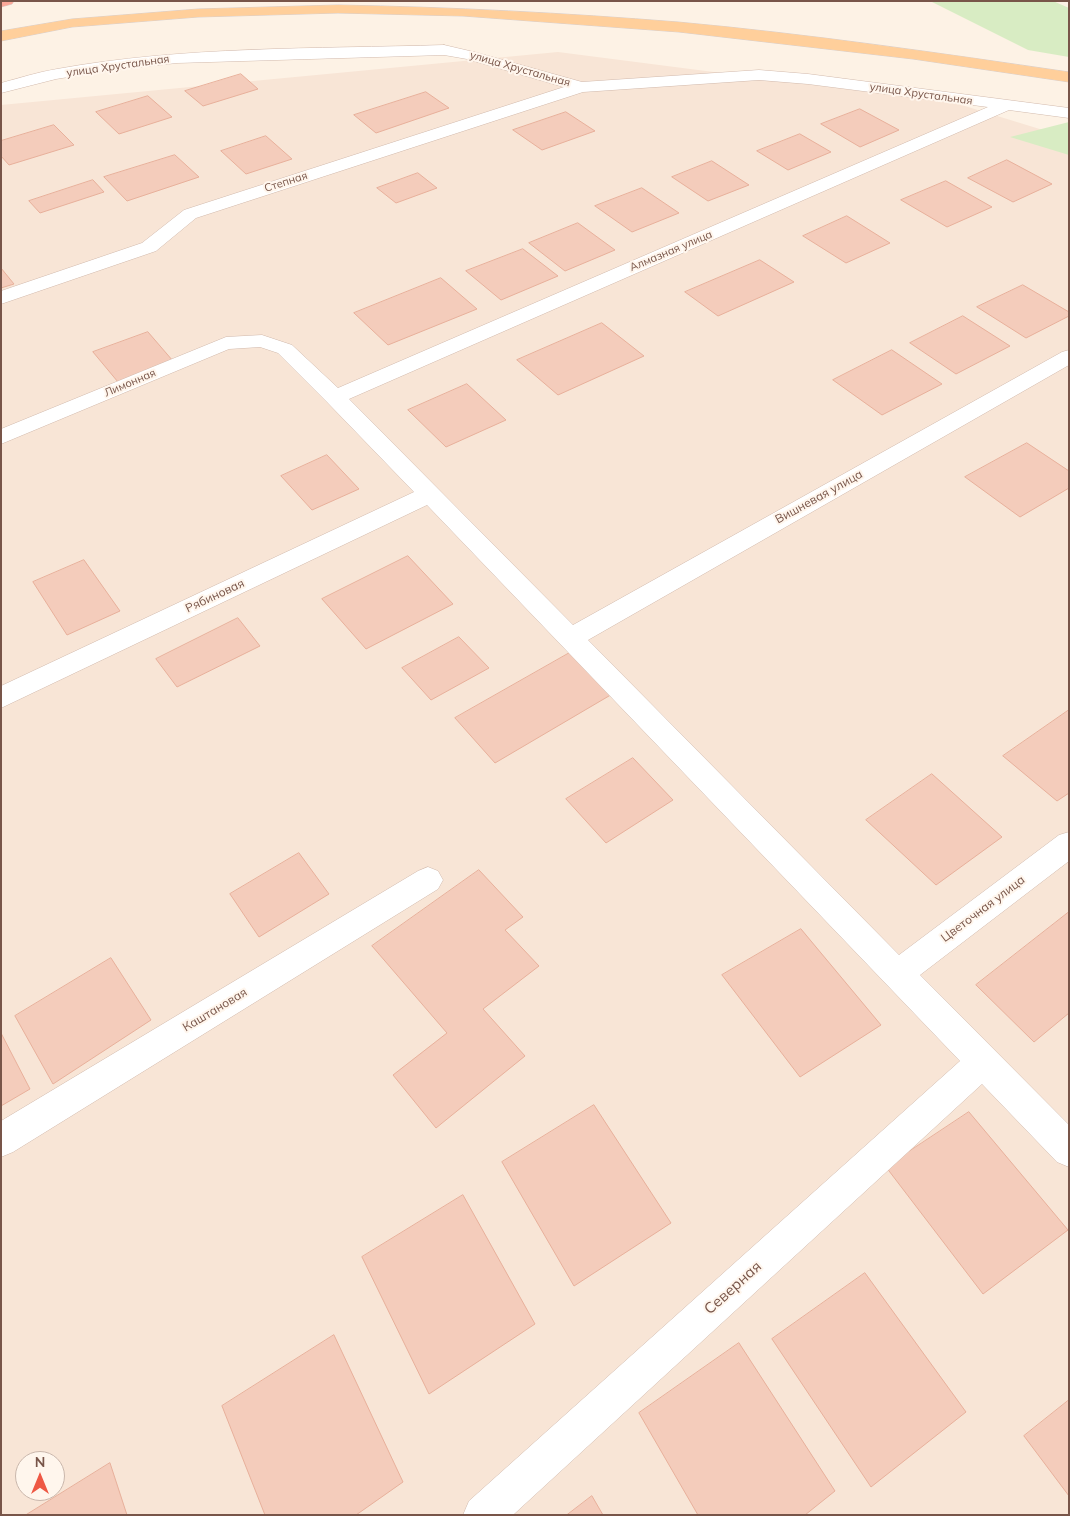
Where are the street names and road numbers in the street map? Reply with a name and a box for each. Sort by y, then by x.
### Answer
street label: улица Хрустальная [468,48,572,90]
street label: улица Хрустальная [66,52,170,80]
street label: улица Хрустальная [869,80,973,108]
street label: Степная [263,169,309,195]
street label: Алмазная улица [628,228,714,274]
street label: Лимонная [102,366,158,400]
street label: Вишневая улица [773,467,865,527]
street label: Рябиновая [183,576,247,616]
street label: Цветочная улица [938,873,1028,945]
street label: Каштановая [180,985,250,1035]
street label: Северная [701,1258,765,1318]

